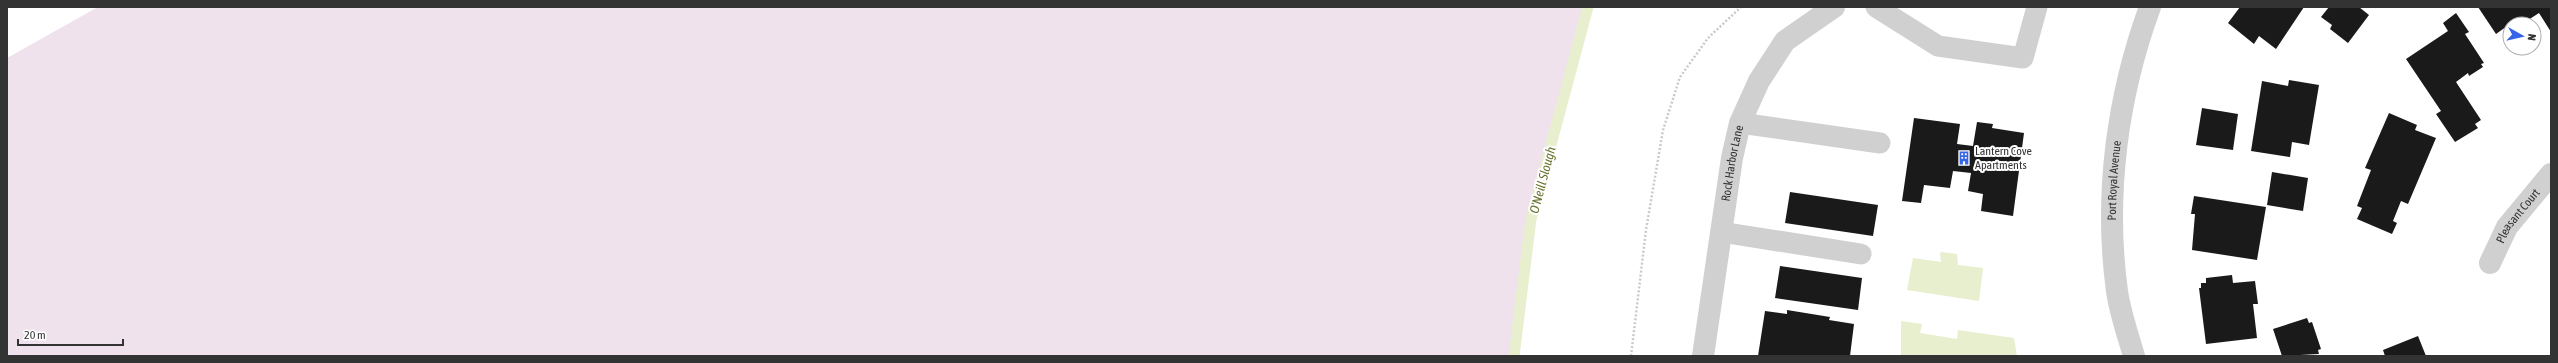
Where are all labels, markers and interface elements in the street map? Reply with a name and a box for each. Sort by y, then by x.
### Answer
north arrow [2502,16,2542,56]
text: N [2526,33,2538,41]
street label: Rock Harbor Lane [1719,124,1746,202]
street label: Port Royal Avenue [2105,140,2124,220]
water label: O'Neill Slough [1526,144,1559,215]
place label: Lantern Cove Apartments [1975,144,2032,172]
building icon: Lantern Cove Apartments [1956,150,1972,166]
street label: Pleasant Court [2493,186,2543,245]
scale bar [18,321,123,347]
text: 20 m [24,328,46,342]

